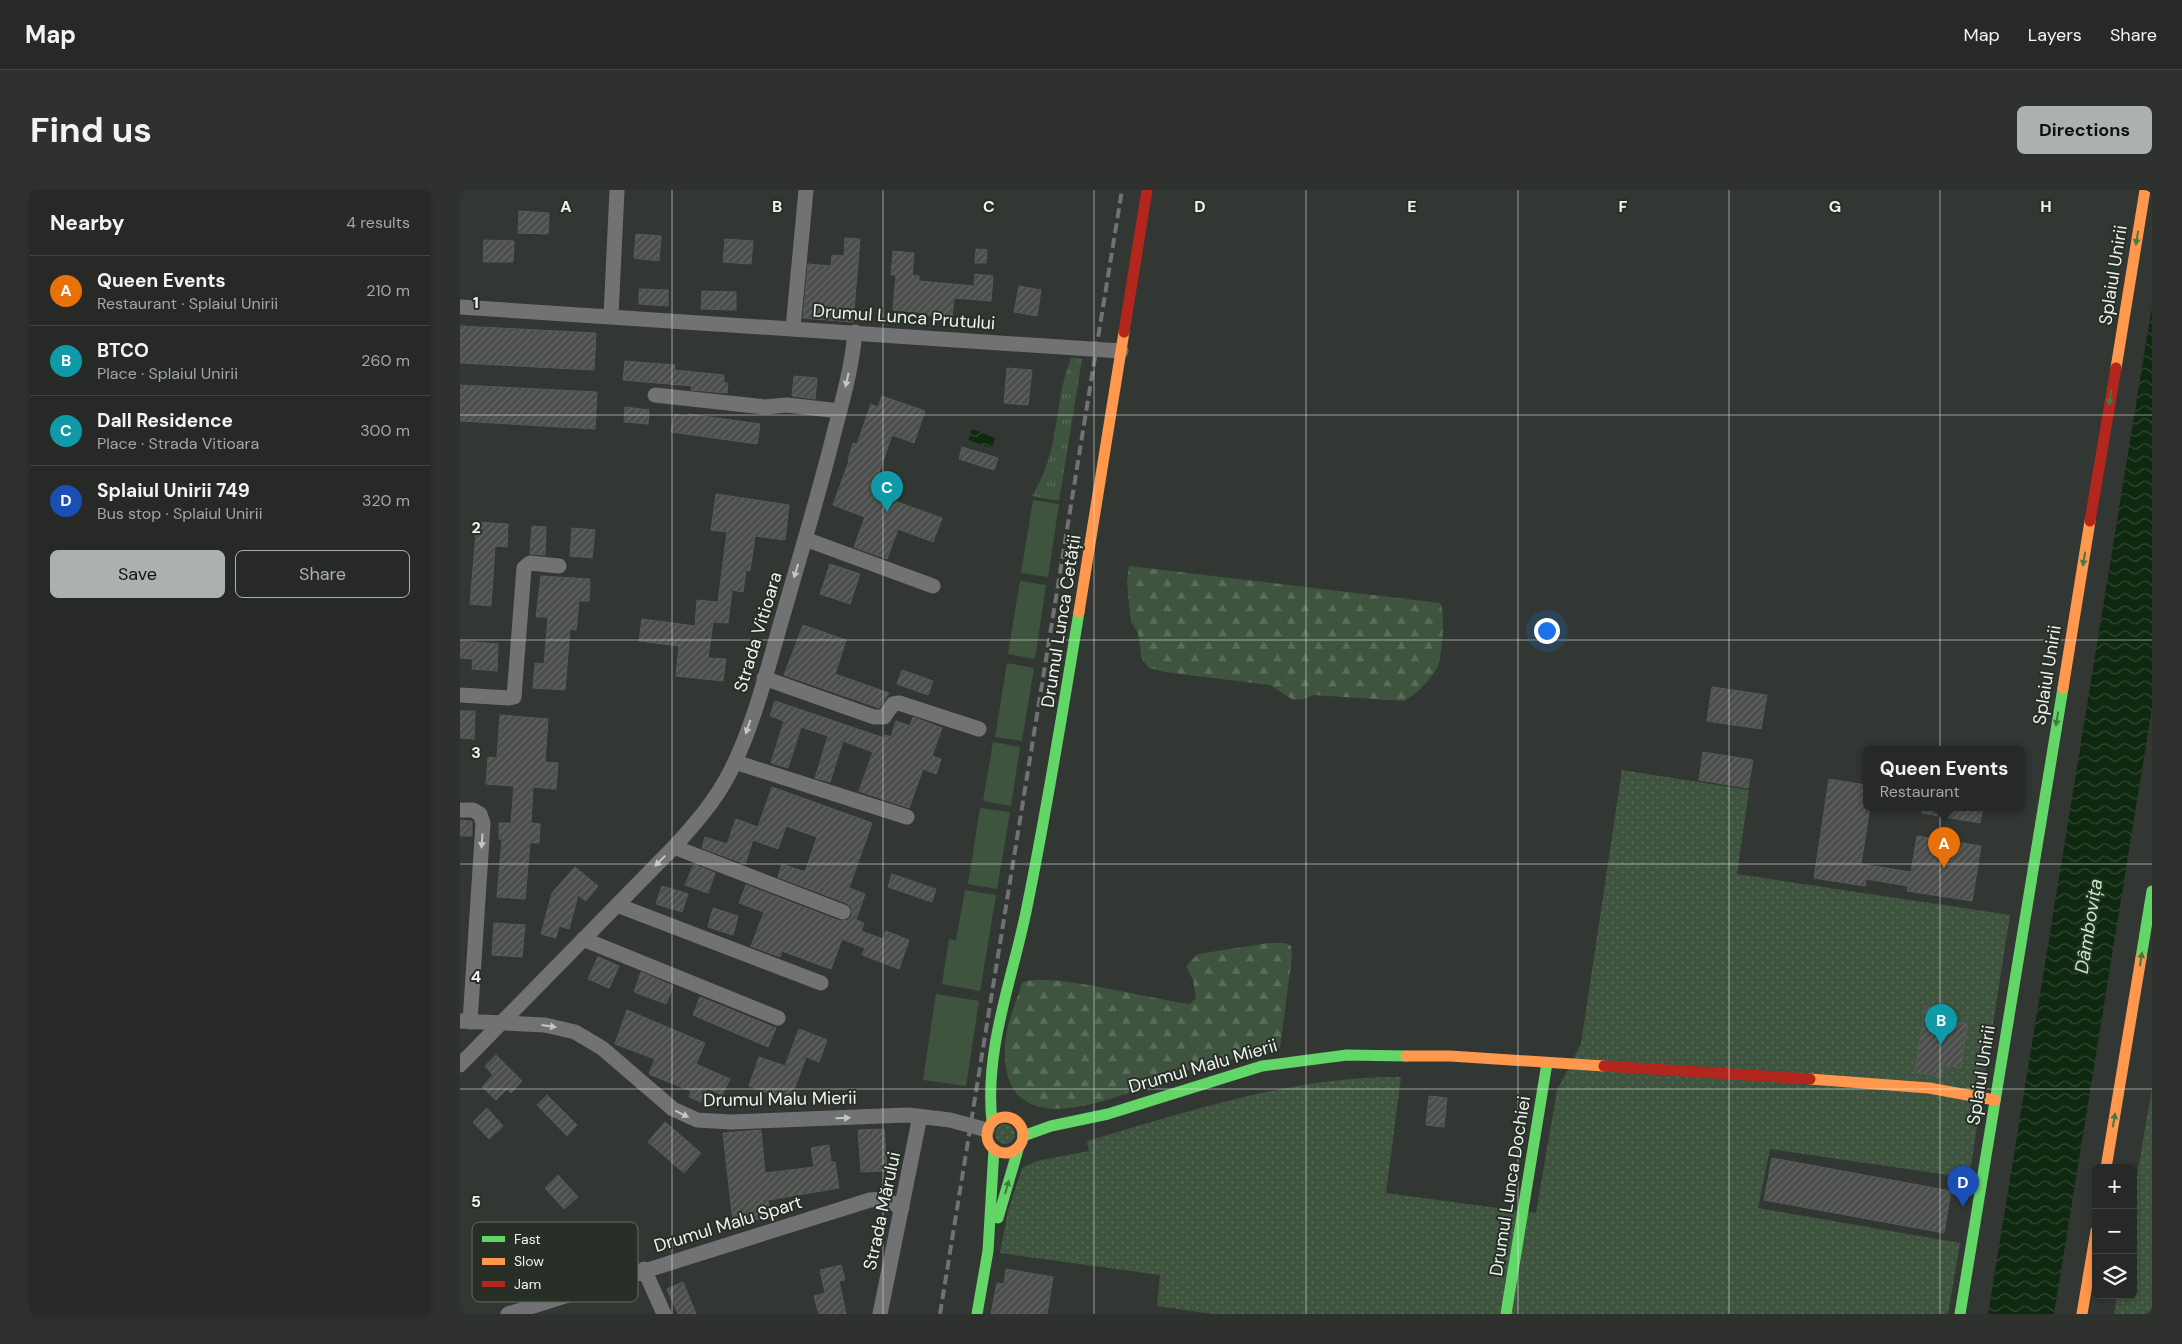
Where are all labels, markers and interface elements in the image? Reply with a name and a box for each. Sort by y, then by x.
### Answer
text: Map [25,19,76,50]
text: Map [1964,23,2000,47]
text: Layers [2028,23,2082,47]
text: Share [2110,23,2157,47]
button: Directions [2017,106,2152,154]
text: Find us [30,107,152,153]
text: A [560,196,572,217]
text: B [772,196,782,217]
text: C [983,196,995,217]
text: D [1194,196,1206,217]
text: E [1407,196,1417,217]
text: F [1619,196,1628,217]
text: G [1829,196,1841,217]
text: H [2040,196,2052,217]
text: Nearby [50,209,124,237]
text: 4 results [346,212,410,233]
street label: Splaiul Unirii [2093,223,2133,327]
one-way arrow [2132,230,2140,246]
text: Queen Events [97,268,226,293]
text: A [60,280,72,301]
text: 210 m [366,280,410,301]
text: 1 [473,292,479,313]
text: Restaurant · Splaiul Unirii [97,293,278,314]
street label: Drumul Lunca Prutului [812,299,996,335]
text: BTCO [97,338,149,363]
text: B [61,350,71,371]
text: 260 m [361,350,410,371]
text: Place · Splaiul Unirii [97,363,238,384]
one-way arrow [843,373,851,388]
one-way arrow [2106,391,2114,407]
text: Dall Residence [97,408,233,433]
text: C [60,420,72,441]
text: 300 m [360,420,410,441]
text: Place · Strada Vitioara [97,433,259,454]
pin: C [871,471,903,512]
text: Splaiul Unirii 749 [97,478,250,503]
text: D [60,490,72,511]
text: 320 m [362,490,410,511]
text: Bus stop · Splaiul Unirii [97,503,263,524]
text: 2 [471,517,481,538]
street label: Drumul Lunca Cetății [1035,533,1087,709]
button: Save [50,550,225,598]
button: Share [235,550,410,598]
one-way arrow [2079,551,2087,567]
one-way arrow [791,564,799,579]
street label: Strada Vitioara [728,569,788,695]
your location [1534,618,1560,644]
street label: Splaiul Unirii [2027,623,2067,727]
one-way arrow [2053,711,2061,727]
one-way arrow [744,719,752,734]
text: 3 [471,742,481,763]
popup [1863,746,2025,811]
text: Queen Events [1880,756,2008,781]
text: Restaurant [1880,781,1960,802]
pin: A [1928,827,1960,868]
one-way arrow [477,834,485,850]
one-way arrow [654,855,666,867]
water label: Dâmbovița [2069,877,2108,975]
one-way arrow [2137,951,2145,967]
text: 4 [471,966,481,987]
pin: B [1925,1004,1957,1045]
one-way arrow [541,1022,557,1030]
street label: Splaiul Unirii [1961,1023,2001,1127]
street label: Drumul Malu Mierii [1126,1033,1280,1099]
street label: Drumul Malu Mierii [703,1086,857,1112]
street label: Drumul Lunca Dochiei [1484,1094,1536,1278]
one-way arrow [675,1110,689,1118]
one-way arrow [2111,1111,2119,1127]
one-way arrow [835,1114,851,1122]
street label: Strada Mărului [858,1150,906,1272]
map controls [2092,1164,2137,1299]
button: + [2092,1164,2137,1209]
pin: D [1947,1166,1979,1207]
one-way arrow [1003,1180,1011,1195]
street label: Drumul Malu Spart [651,1190,805,1258]
text: 5 [471,1191,481,1212]
button: − [2092,1209,2137,1254]
legend [472,1222,638,1302]
text: Fast [514,1230,541,1248]
text: Slow [514,1252,544,1270]
button: layers [2092,1254,2137,1299]
text: Jam [514,1275,541,1293]

